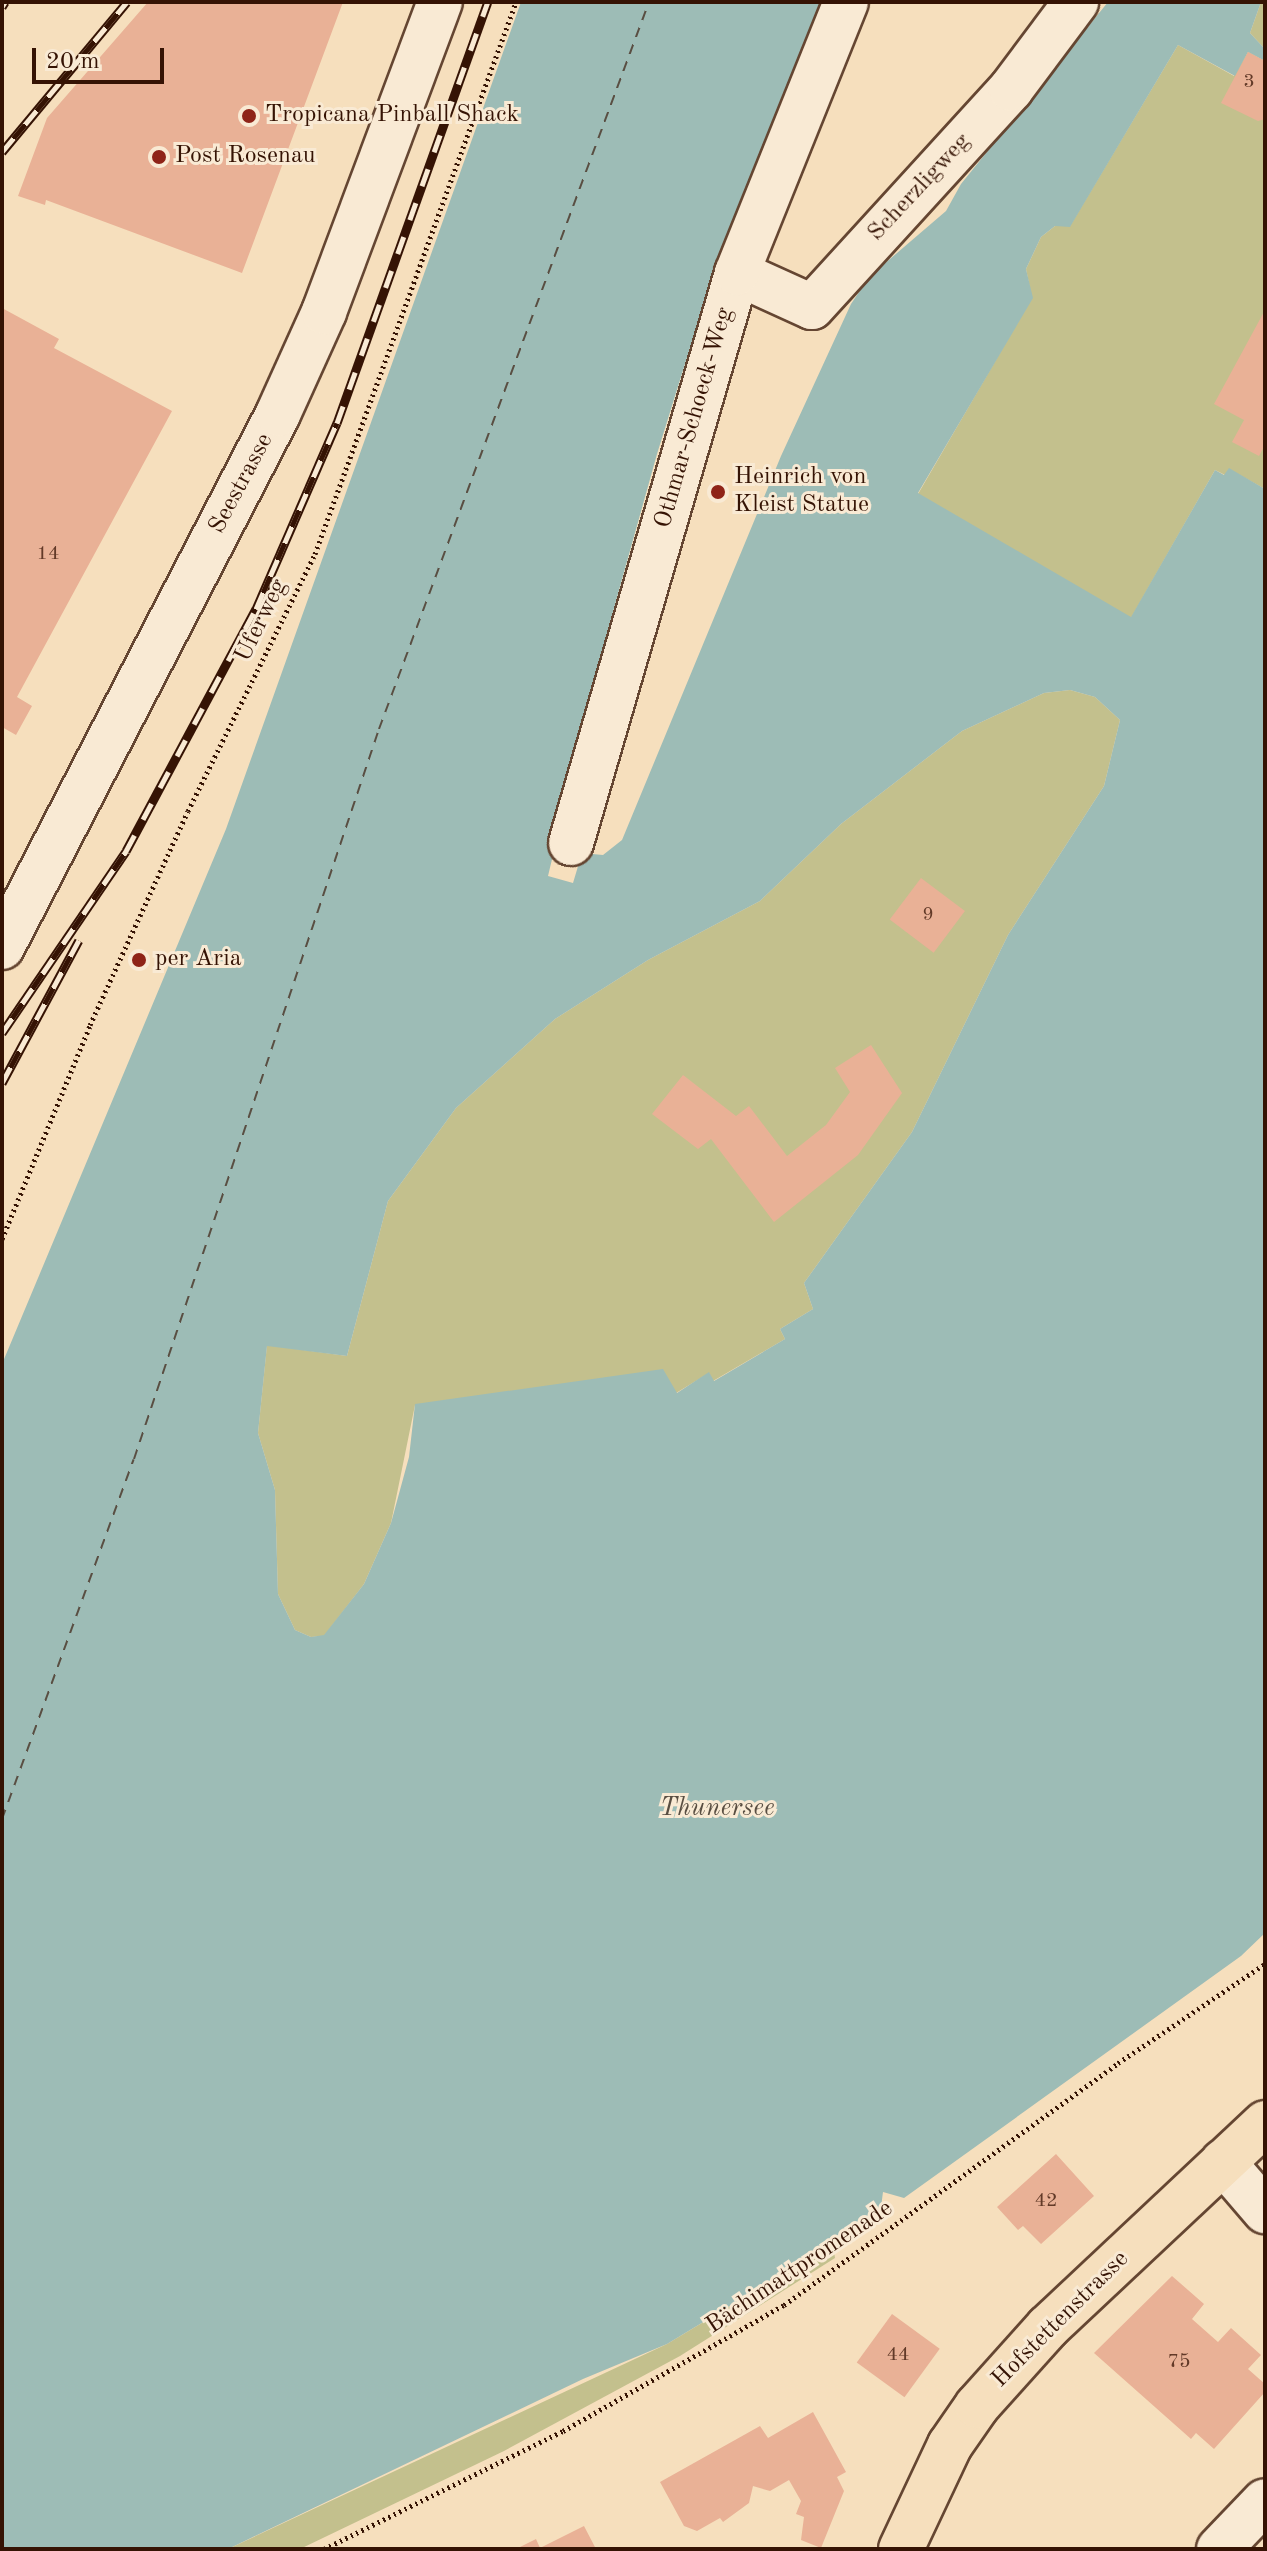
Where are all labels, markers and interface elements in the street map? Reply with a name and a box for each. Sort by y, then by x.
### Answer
scale bar [36,32,168,82]
text: 20 m [46,50,100,74]
house number: 3 [1243,70,1255,94]
place label: Tropicana Pinball Shack [265,102,519,130]
marker: Tropicana Pinball Shack [240,107,258,125]
street label: Scherzligweg [863,128,977,248]
place label: Post Rosenau [175,143,316,171]
marker: Post Rosenau [150,148,168,166]
street label: Othmar-Schoeck-Weg [650,304,740,532]
street label: Seestrasse [204,429,280,539]
place label: Heinrich von Kleist Statue [734,464,869,520]
marker: Heinrich von Kleist Statue [709,483,727,501]
house number: 14 [36,542,60,566]
street label: Uferweg [230,575,294,667]
house number: 9 [922,903,934,927]
place label: per Aria [155,946,242,974]
marker: per Aria [130,951,148,969]
water label: Thunersee [659,1793,775,1825]
house number: 42 [1034,2189,1058,2213]
street label: Bächimattpromenade [701,2195,899,2341]
street label: Hofstettenstrasse [987,2246,1135,2394]
house number: 44 [886,2343,910,2367]
house number: 75 [1167,2350,1191,2374]

